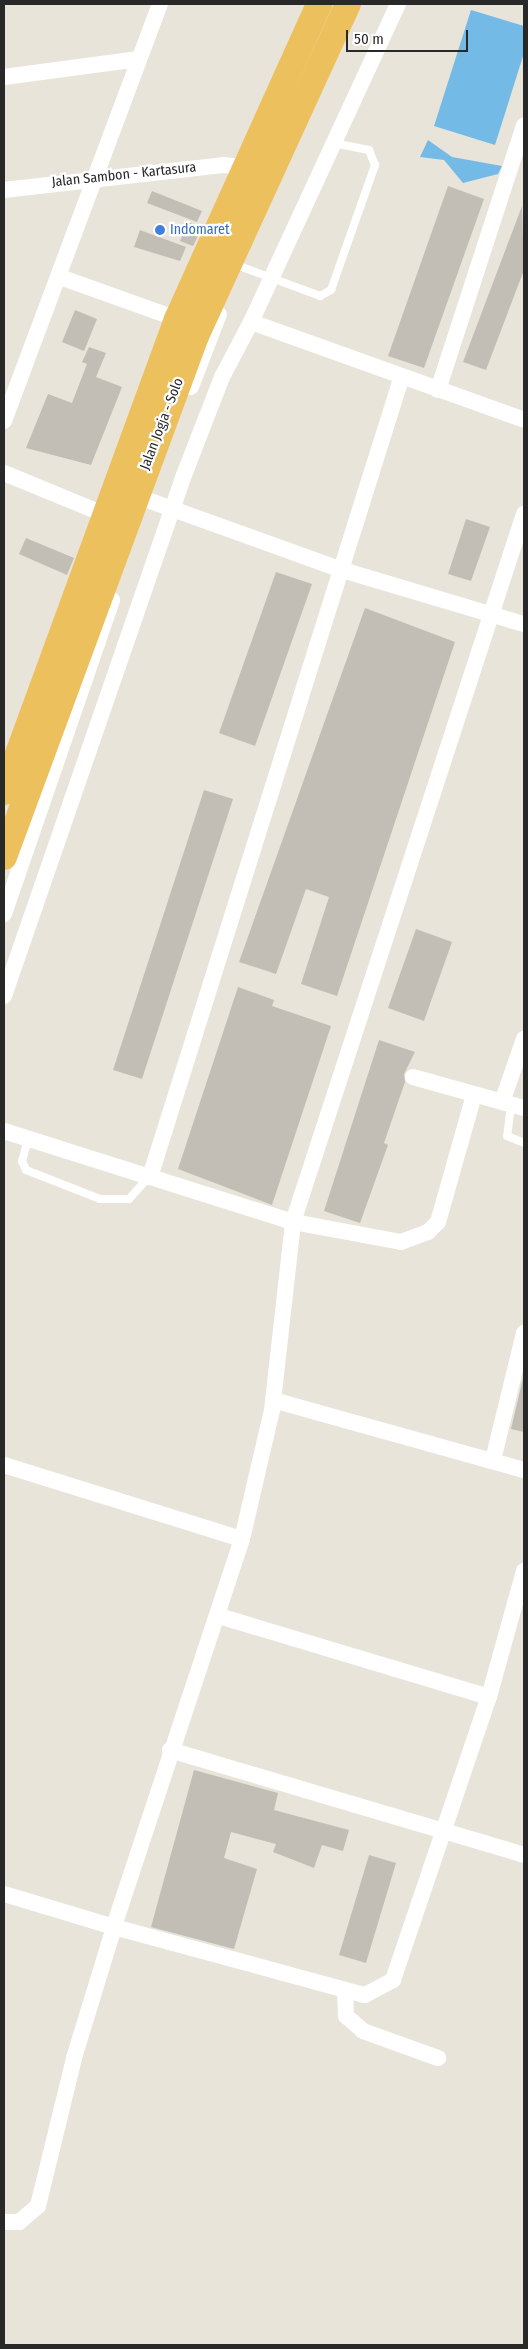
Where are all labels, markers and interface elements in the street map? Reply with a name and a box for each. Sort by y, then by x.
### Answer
scale bar [348,20,470,52]
text: 50 m [354,30,384,48]
street label: Jalan Sambon - Kartasura [51,159,197,191]
place label: Indomaret [170,222,230,238]
marker: Indomaret [154,224,166,236]
street label: Jalan Jogja - Solo [137,376,187,472]

